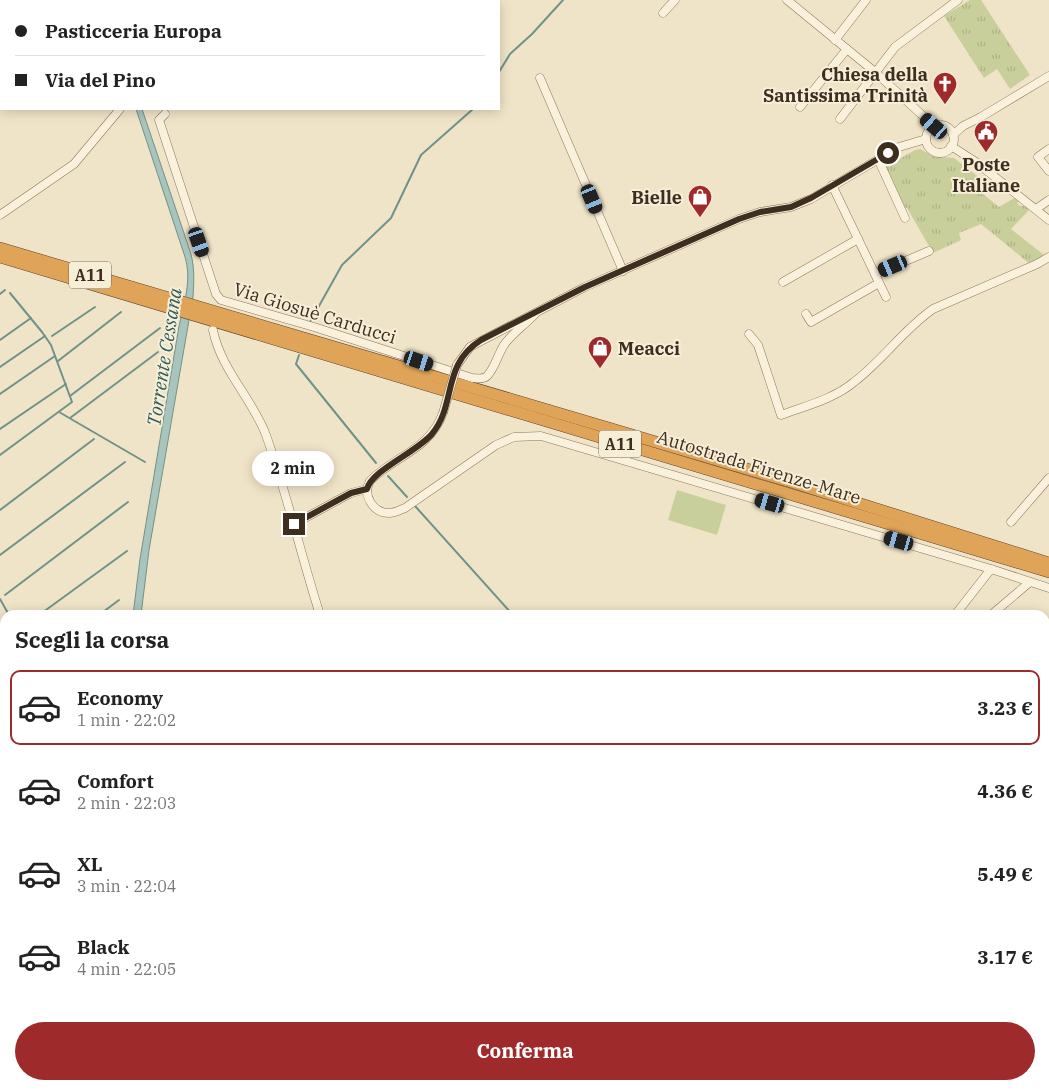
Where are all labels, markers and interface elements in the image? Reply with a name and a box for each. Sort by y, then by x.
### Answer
text: Pasticceria Europa [45,19,222,43]
place label: Chiesa della Santissima Trinità [763,63,928,107]
text: Via del Pino [45,68,156,92]
church icon: Chiesa della Santissima Trinità [932,71,958,105]
car [917,110,950,142]
public building icon: Poste Italiane [973,119,999,153]
route start [877,142,899,164]
place label: Poste Italiane [952,153,1020,197]
car [579,182,604,216]
shop icon: Bielle [687,184,713,218]
place label: Bielle [631,186,682,209]
car [187,225,210,259]
car [876,253,909,279]
road number: A11 [69,262,111,288]
street label: Via Giosuè Carducci [231,277,400,349]
water label: Torrente Cessana [141,285,187,428]
shop icon: Meacci [587,335,613,369]
place label: Meacci [618,337,680,360]
car [402,349,435,373]
street label: Autostrada Firenze-Mare [654,425,864,509]
road number: A11 [599,430,641,458]
callout: 2 min [253,452,335,486]
text: 2 min [271,458,315,478]
car [753,492,786,514]
route end [283,513,305,535]
car [882,530,915,552]
text: Scegli la corsa [15,625,169,654]
icon: car [17,685,62,730]
text: Economy [77,686,163,710]
text: 3.23 € [977,696,1033,720]
text: 1 min · 22:02 [77,710,176,730]
icon: car [17,768,62,813]
text: Comfort [77,769,154,793]
text: 4.36 € [977,779,1033,803]
text: 2 min · 22:03 [77,793,176,813]
icon: car [17,851,62,896]
text: XL [77,852,103,876]
text: 5.49 € [977,862,1033,886]
text: 3 min · 22:04 [77,876,176,896]
icon: car [17,934,62,979]
text: Black [77,935,129,959]
text: 3.17 € [977,945,1033,969]
text: 4 min · 22:05 [77,959,176,979]
button: Conferma [15,1022,1035,1080]

